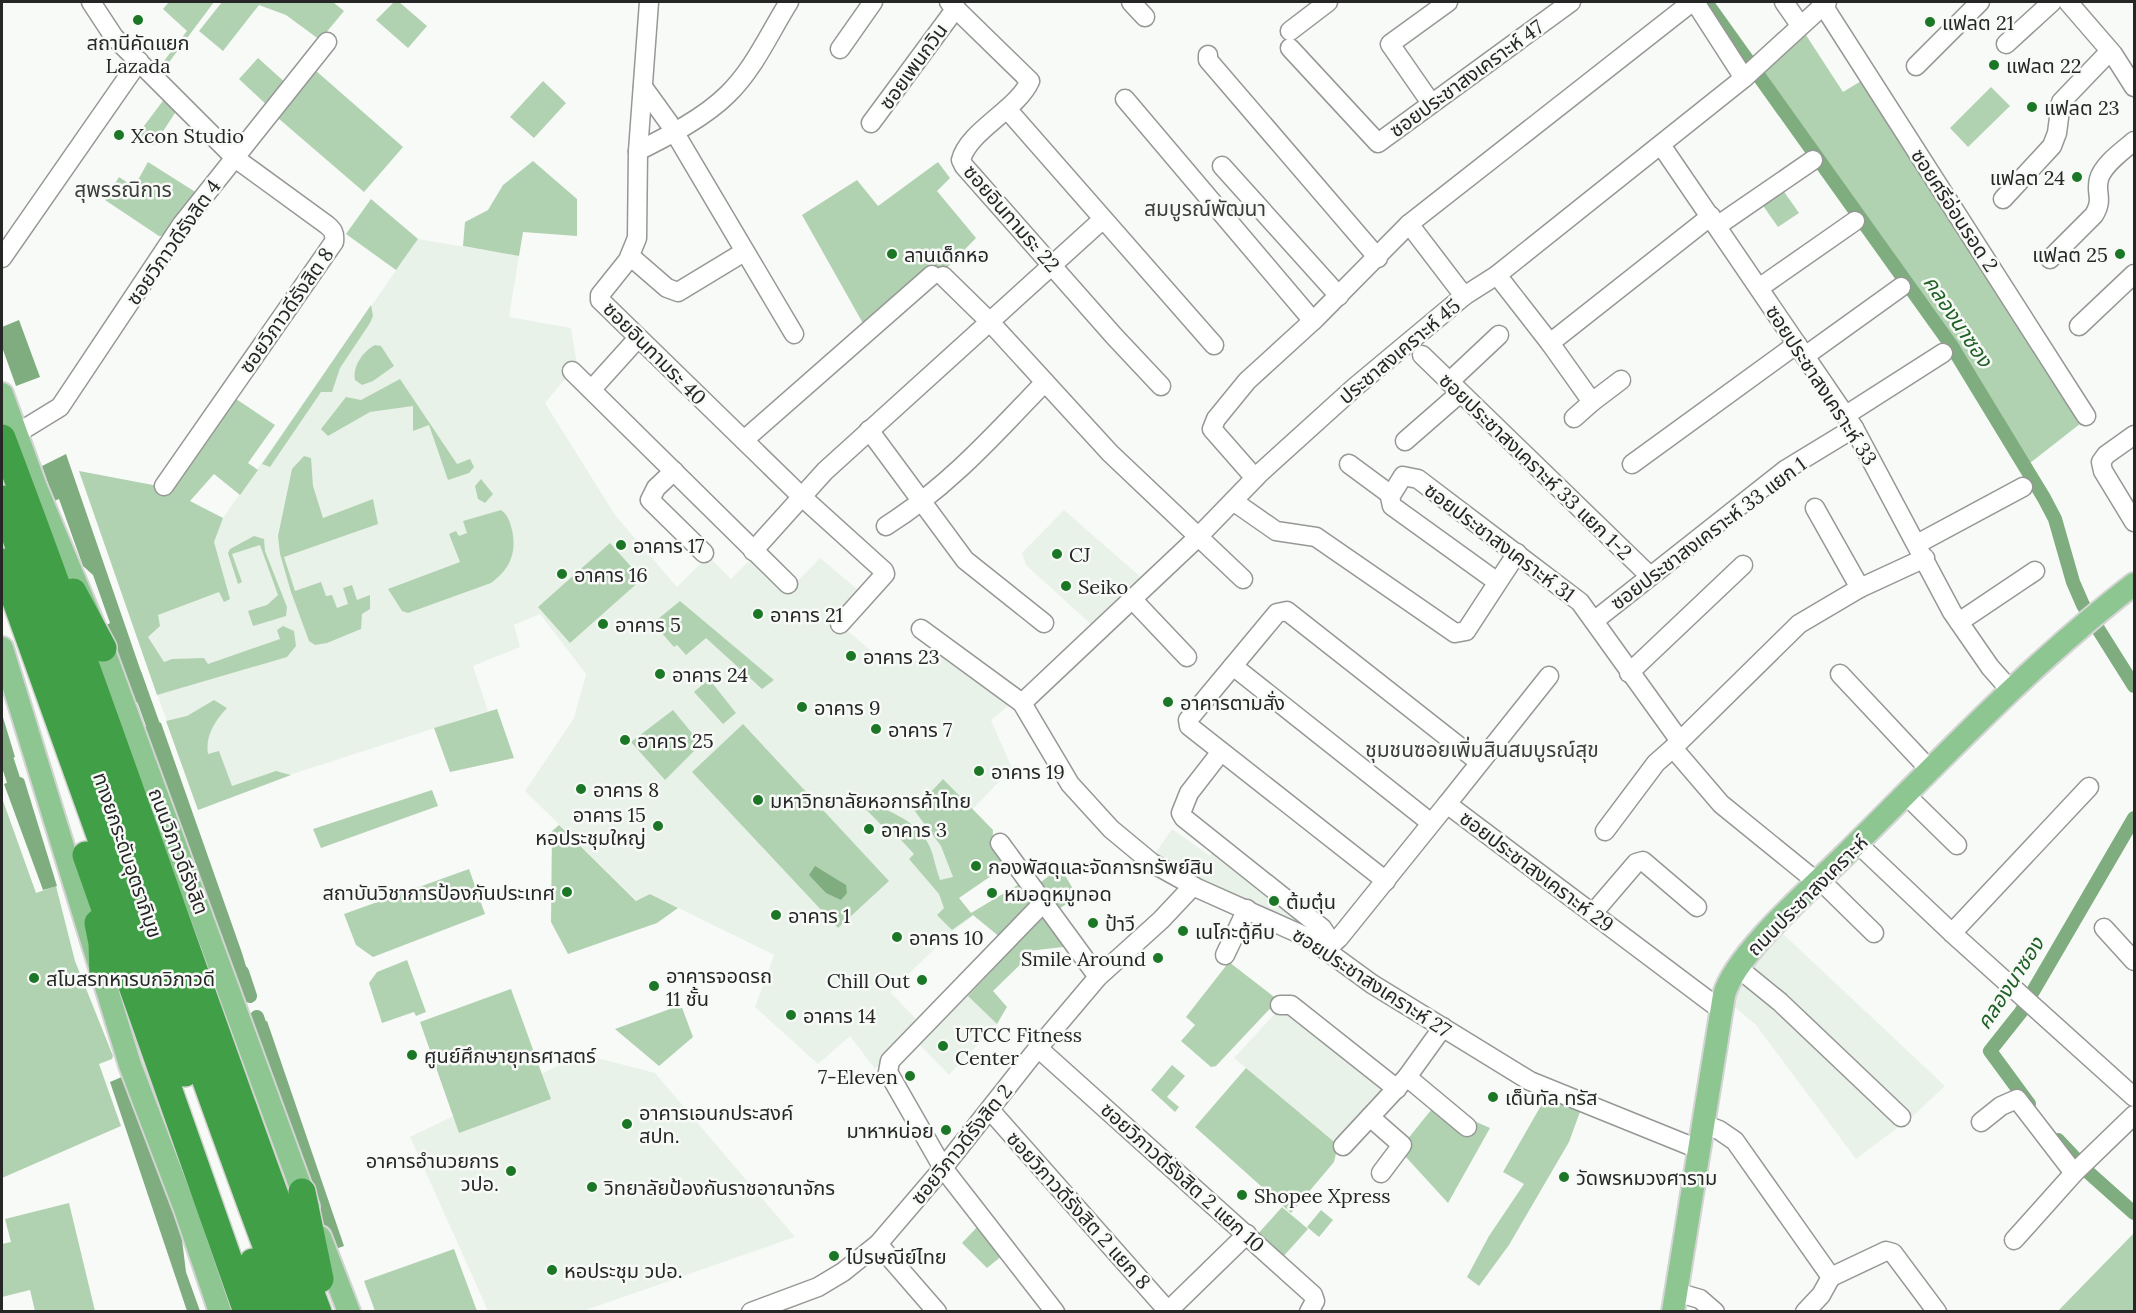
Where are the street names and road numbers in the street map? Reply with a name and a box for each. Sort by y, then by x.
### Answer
street label: ซอยประชาสงเคราะห์ 47 [1384,14,1548,142]
street label: ซอยเพนกวิน [873,18,953,114]
street label: ซอยศรีอ่อนรอด 2 [1906,144,2004,276]
street label: ซอยอินทามระ 22 [959,159,1065,277]
street label: ซอยวิภาวดีรังสิต 4 [120,174,226,310]
street label: ซอยวิภาวดีรังสิต 8 [233,242,339,378]
street label: ประชาสงเคราะห์ 45 [1333,293,1465,409]
street label: ซอยอินทามระ 40 [598,296,712,410]
street label: ซอยประชาสงเคราะห์ 33 [1761,300,1883,470]
street label: ซอยประชาสงเคราะห์ 33 แยก 1-2 [1434,367,1638,565]
street label: ซอยประชาสงเคราะห์ 33 แยก 1 [1605,451,1811,615]
street label: ซอยประชาสงเคราะห์ 31 [1420,477,1580,607]
street label: ทางยกระดับอุตราภิมุข [88,769,168,941]
street label: ถนนวิภาวดีรังสิต [143,784,215,918]
street label: ซอยประชาสงเคราะห์ 29 [1455,805,1619,937]
street label: ถนนประชาสงเคราะห์ [1741,829,1873,961]
street label: ซอยประชาสงเคราะห์ 27 [1288,921,1456,1043]
street label: ซอยวิภาวดีรังสิต 2 [905,1079,1017,1209]
street label: ซอยวิภาวดีรังสิต 2 แยก 10 [1096,1097,1270,1257]
street label: ซอยวิภาวดีรังสิต 2 แยก 8 [1002,1126,1156,1294]

